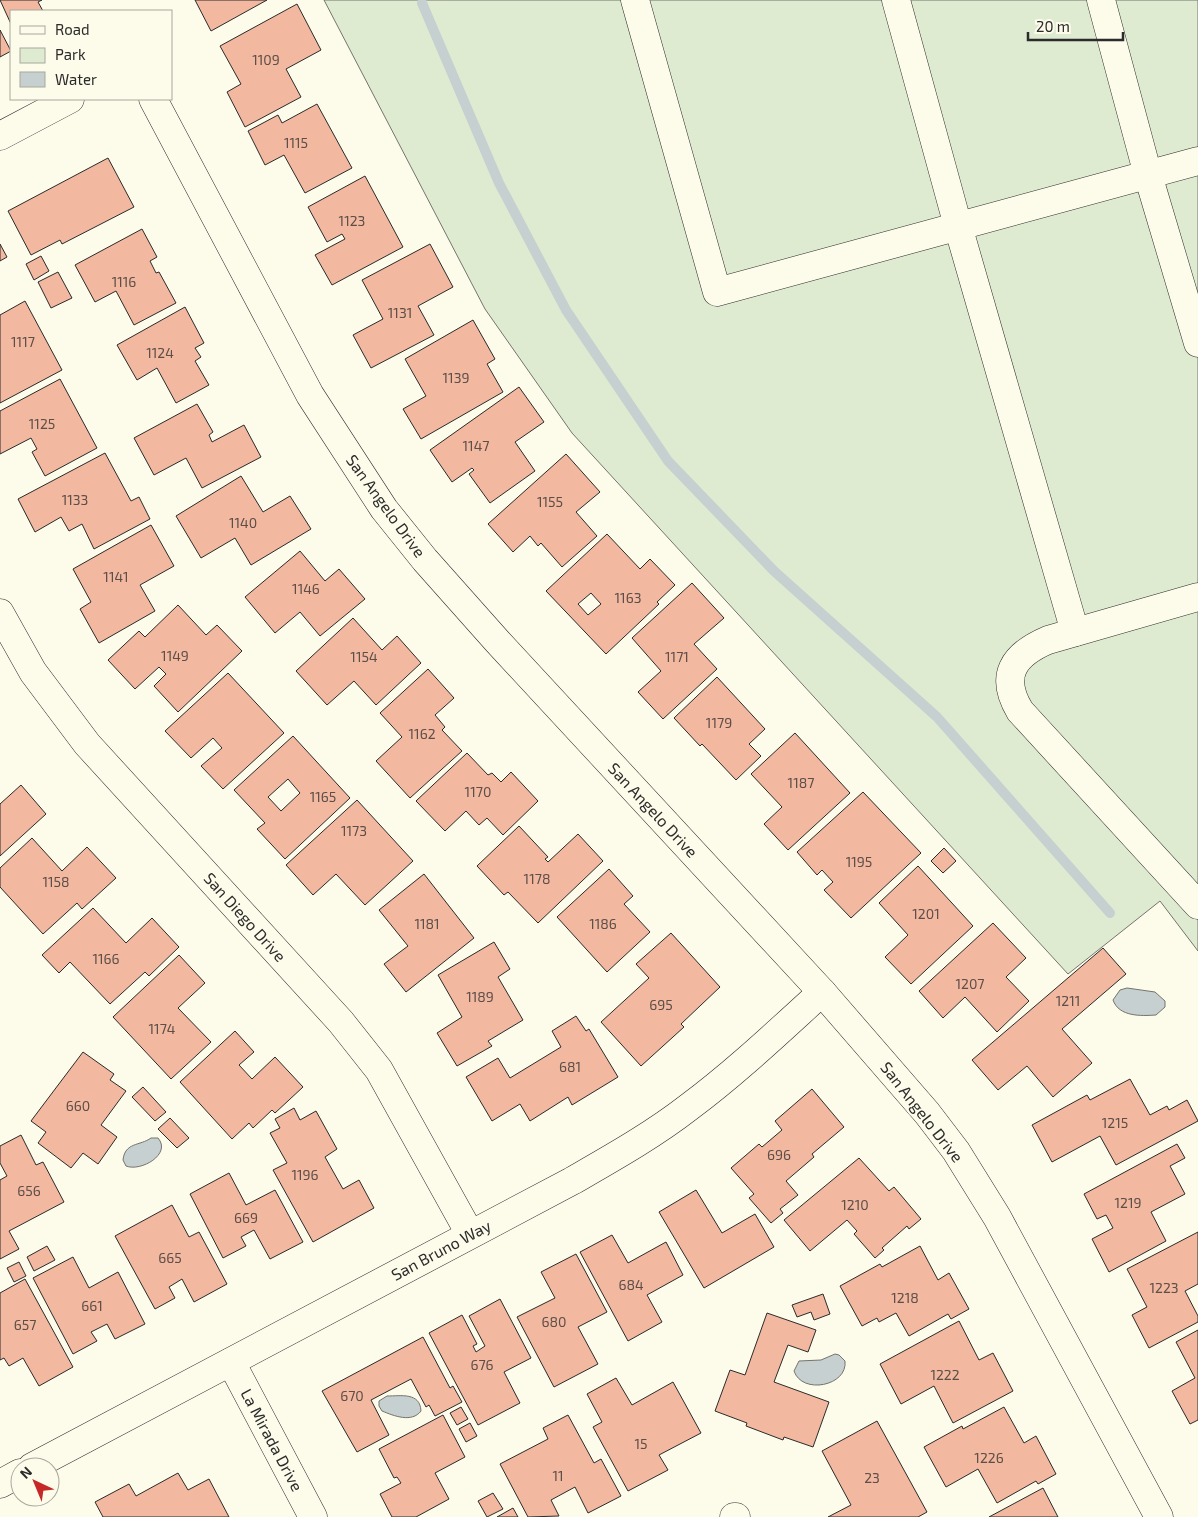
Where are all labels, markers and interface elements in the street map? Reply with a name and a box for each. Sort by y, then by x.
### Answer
legend [10,10,172,100]
scale bar [1028,10,1123,42]
text: 20 m [1036,17,1070,35]
text: Road [55,20,90,38]
text: Park [55,45,86,63]
house number: 1109 [252,51,280,68]
text: Water [55,70,97,88]
house number: 1115 [284,134,308,151]
house number: 1123 [339,212,365,229]
house number: 1116 [112,273,136,290]
house number: 1131 [388,304,412,321]
house number: 1117 [11,333,35,350]
house number: 1124 [146,344,174,361]
house number: 1139 [443,369,469,386]
house number: 1125 [29,415,55,432]
house number: 1147 [463,437,489,454]
street label: San Angelo Drive [343,451,430,561]
house number: 1133 [62,491,88,508]
house number: 1155 [537,493,563,510]
house number: 1140 [229,514,257,531]
house number: 1141 [103,568,129,585]
house number: 1146 [292,580,320,597]
house number: 1163 [615,589,641,606]
house number: 1149 [161,647,189,664]
house number: 1154 [350,648,378,665]
house number: 1171 [665,648,689,665]
house number: 1179 [706,714,732,731]
house number: 1162 [408,725,436,742]
street label: San Angelo Drive [605,758,702,861]
house number: 1187 [788,774,814,791]
house number: 1170 [465,783,491,800]
house number: 1165 [310,788,336,805]
house number: 1173 [341,822,367,839]
house number: 1195 [846,853,872,870]
street label: San Diego Drive [200,868,290,965]
house number: 1178 [524,870,550,887]
house number: 1158 [42,873,70,890]
house number: 1201 [912,905,940,922]
house number: 1181 [414,915,440,932]
house number: 1186 [589,915,617,932]
house number: 1166 [92,950,120,967]
house number: 1207 [955,975,985,992]
house number: 1189 [466,988,494,1005]
house number: 1211 [1056,992,1080,1009]
house number: 695 [649,996,673,1013]
house number: 1174 [149,1020,175,1037]
house number: 681 [559,1058,581,1075]
street label: San Angelo Drive [877,1058,968,1166]
house number: 660 [66,1097,90,1114]
house number: 1215 [1102,1114,1128,1131]
house number: 696 [767,1146,791,1163]
house number: 1196 [291,1166,319,1183]
house number: 656 [17,1182,41,1199]
house number: 1219 [1114,1194,1142,1211]
house number: 1210 [841,1196,869,1213]
house number: 669 [234,1209,258,1226]
street label: San Bruno Way [388,1215,494,1284]
house number: 665 [158,1249,182,1266]
house number: 684 [618,1276,644,1293]
house number: 1223 [1149,1279,1179,1296]
house number: 1218 [891,1289,919,1306]
house number: 661 [81,1297,103,1314]
house number: 680 [542,1313,566,1330]
house number: 657 [14,1316,36,1333]
house number: 676 [470,1356,494,1373]
house number: 1222 [930,1366,960,1383]
street label: La Mirada Drive [237,1385,307,1494]
house number: 670 [340,1387,364,1404]
house number: 15 [634,1435,648,1452]
house number: 1226 [974,1449,1004,1466]
north arrow [10,1457,60,1507]
text: N [16,1463,35,1482]
house number: 11 [552,1467,564,1484]
house number: 23 [864,1469,880,1486]

